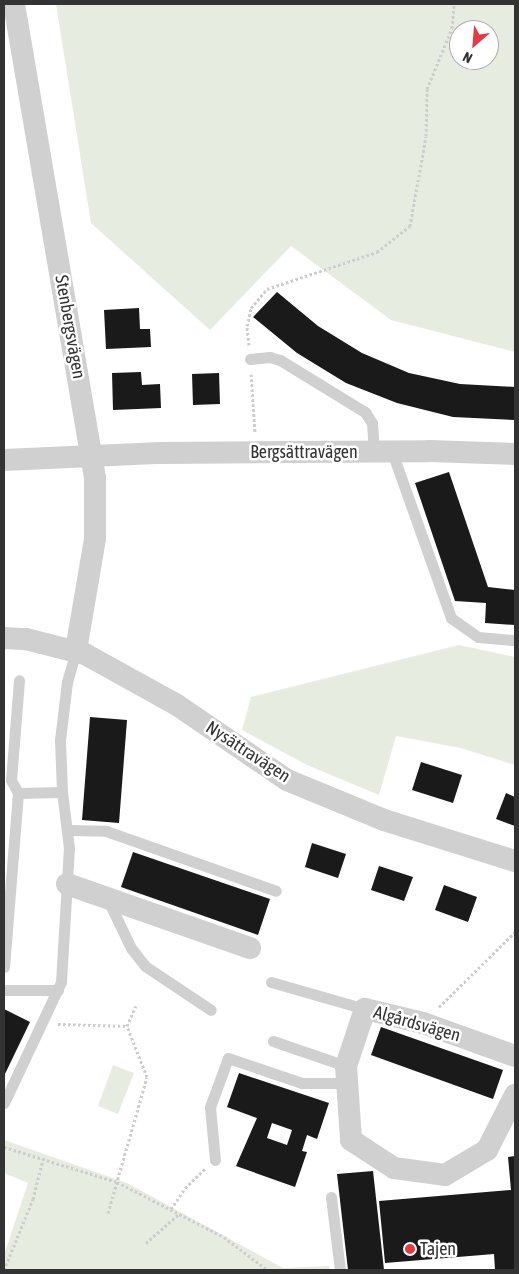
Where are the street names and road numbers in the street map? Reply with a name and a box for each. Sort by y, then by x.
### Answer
street label: Stenbergsvägen [50,273,90,381]
street label: Bergsättravägen [250,441,358,463]
street label: Nysättravägen [202,717,294,787]
street label: Algårdsvägen [371,1001,463,1047]

